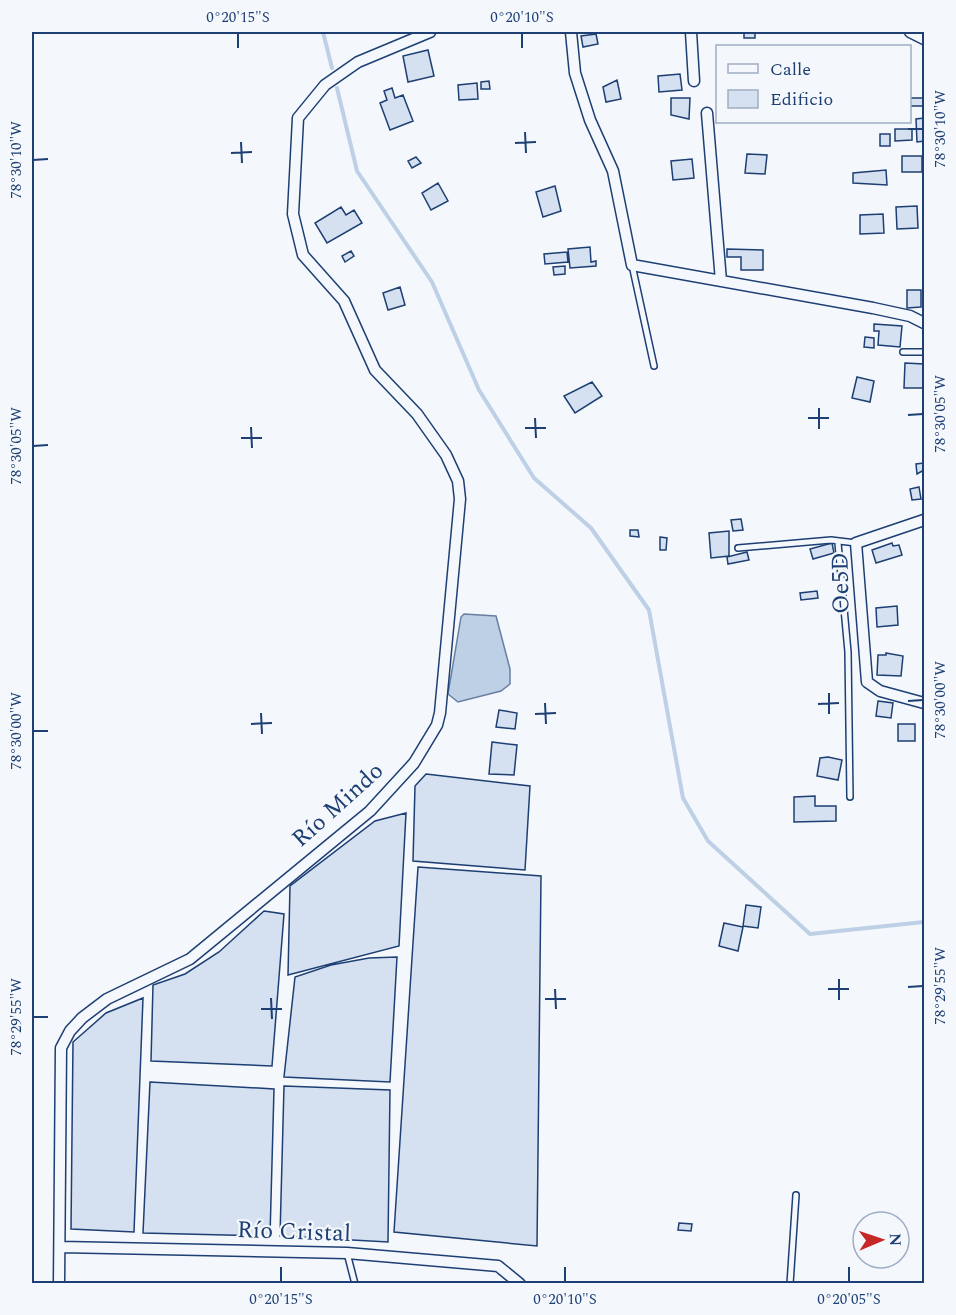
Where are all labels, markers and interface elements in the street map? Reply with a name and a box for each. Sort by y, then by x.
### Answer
text: 0°20'15"S [206,6,270,29]
text: 0°20'10"S [490,6,554,29]
legend [716,45,911,123]
text: Calle [770,56,811,83]
text: Edificio [770,86,833,113]
text: 78°30'10"W [929,90,952,168]
text: 78°30'10"W [5,121,28,199]
text: 78°30'05"W [929,375,952,453]
text: 78°30'05"W [5,407,28,485]
street label: Oe5D [822,552,860,614]
text: 78°30'00"W [929,661,952,739]
text: 78°30'00"W [5,692,28,770]
street label: Río Mindo [284,754,392,856]
text: 78°29'55"W [929,947,952,1025]
text: 78°29'55"W [5,978,28,1056]
north arrow [851,1210,911,1270]
street label: Río Cristal [236,1212,352,1252]
text: N [883,1233,907,1246]
text: 0°20'15"S [249,1288,313,1311]
text: 0°20'10"S [533,1288,597,1311]
text: 0°20'05"S [817,1288,881,1311]

